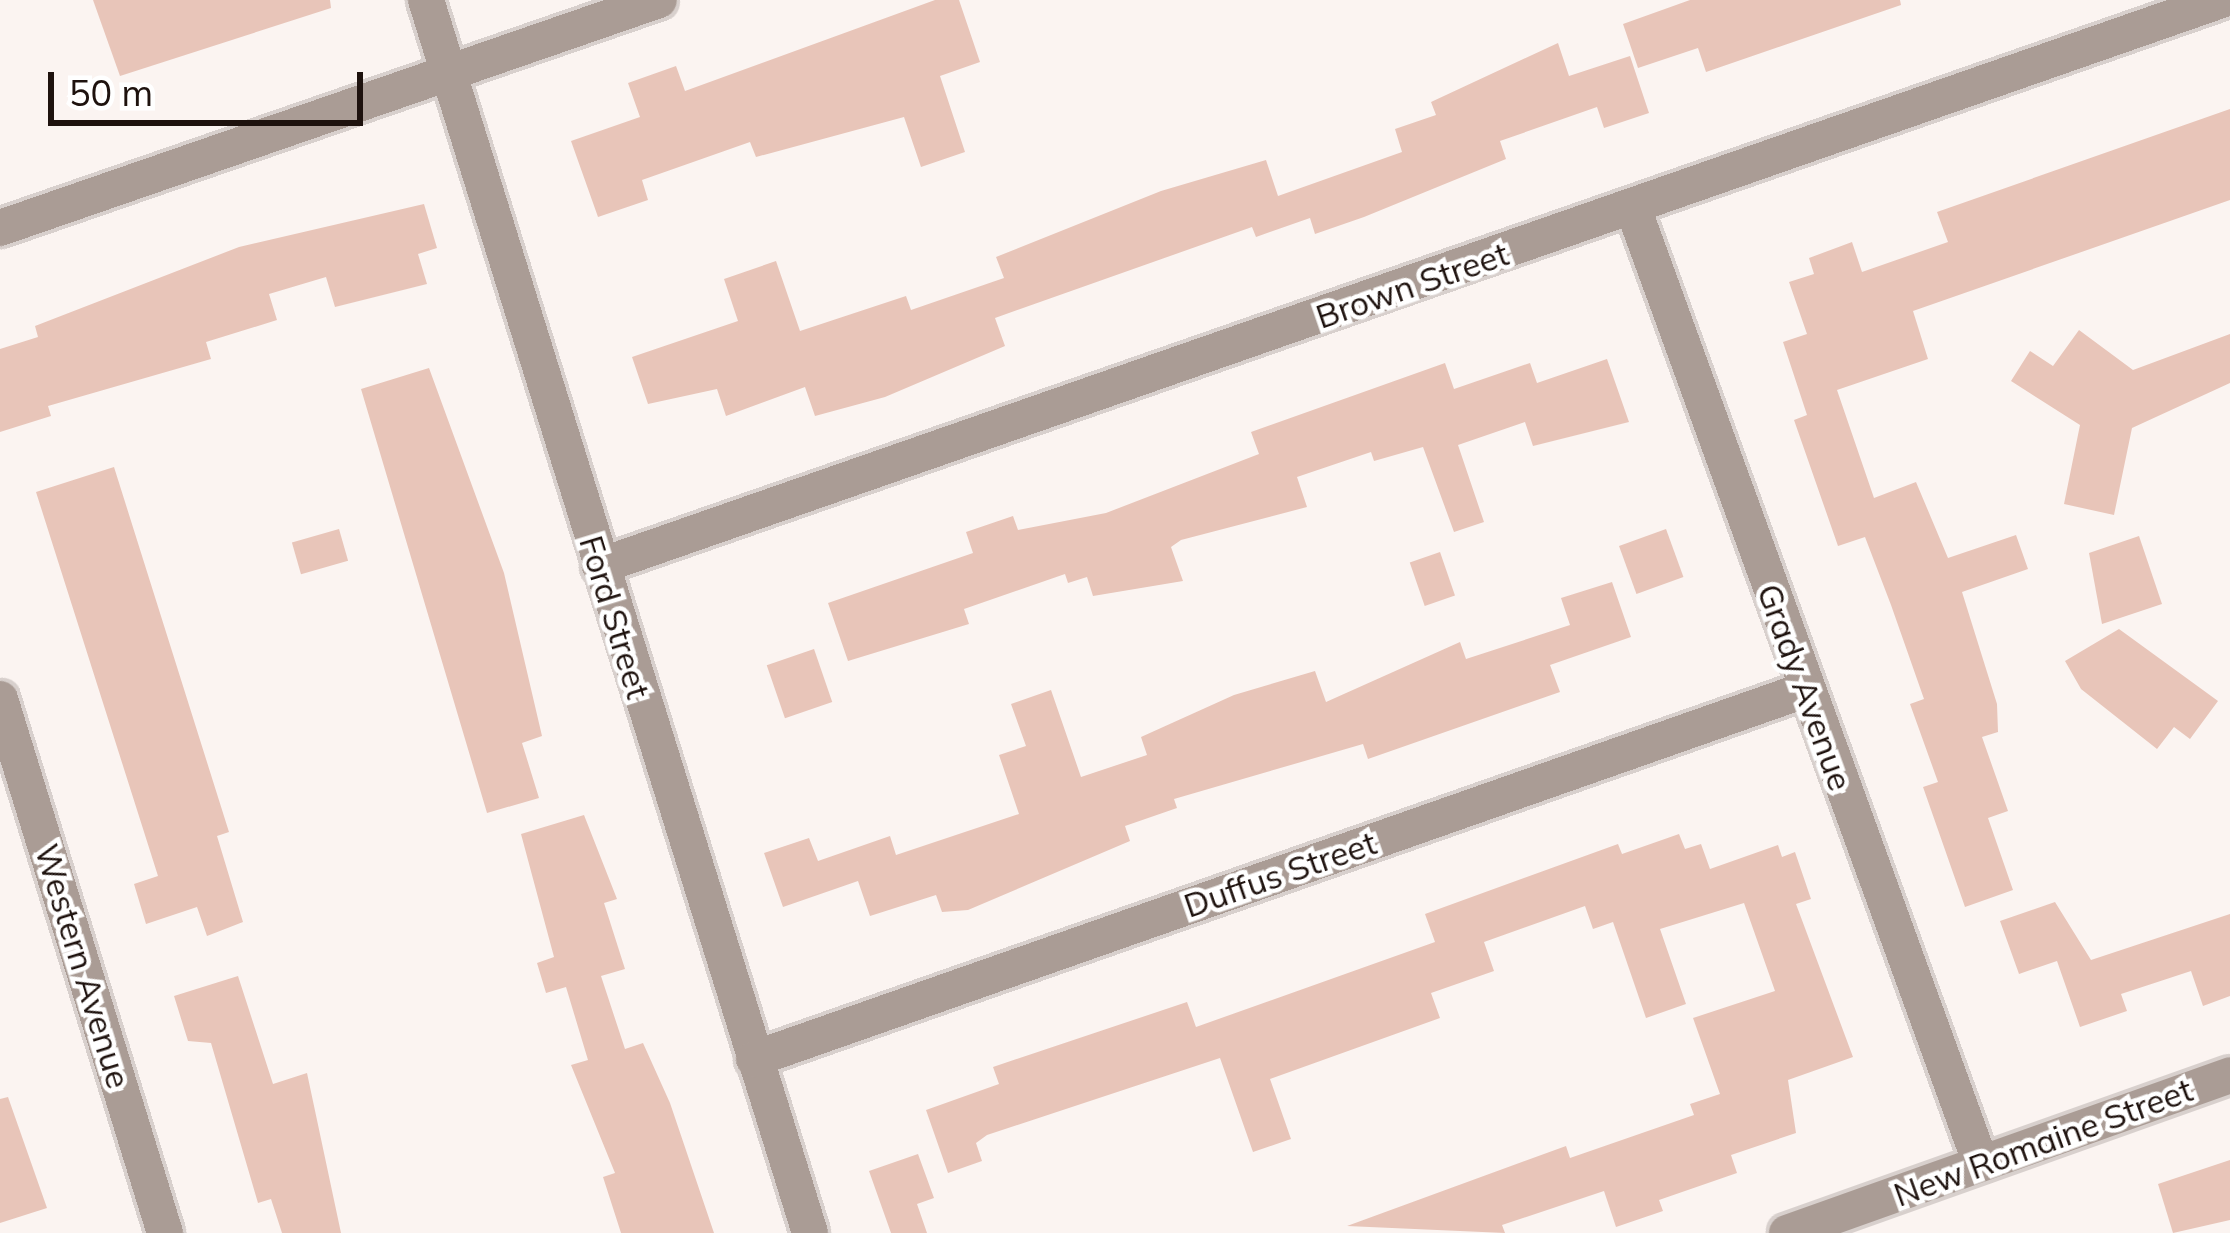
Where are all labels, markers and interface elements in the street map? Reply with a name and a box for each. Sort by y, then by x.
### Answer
scale bar [54,48,369,122]
text: 50 m [69,70,153,115]
street label: Brown Street [1311,234,1513,336]
street label: Ford Street [571,531,659,703]
street label: Grady Avenue [1749,578,1861,796]
street label: Duffus Street [1179,823,1381,925]
street label: Western Avenue [27,839,139,1093]
street label: New Romaine Street [1888,1070,2198,1214]

